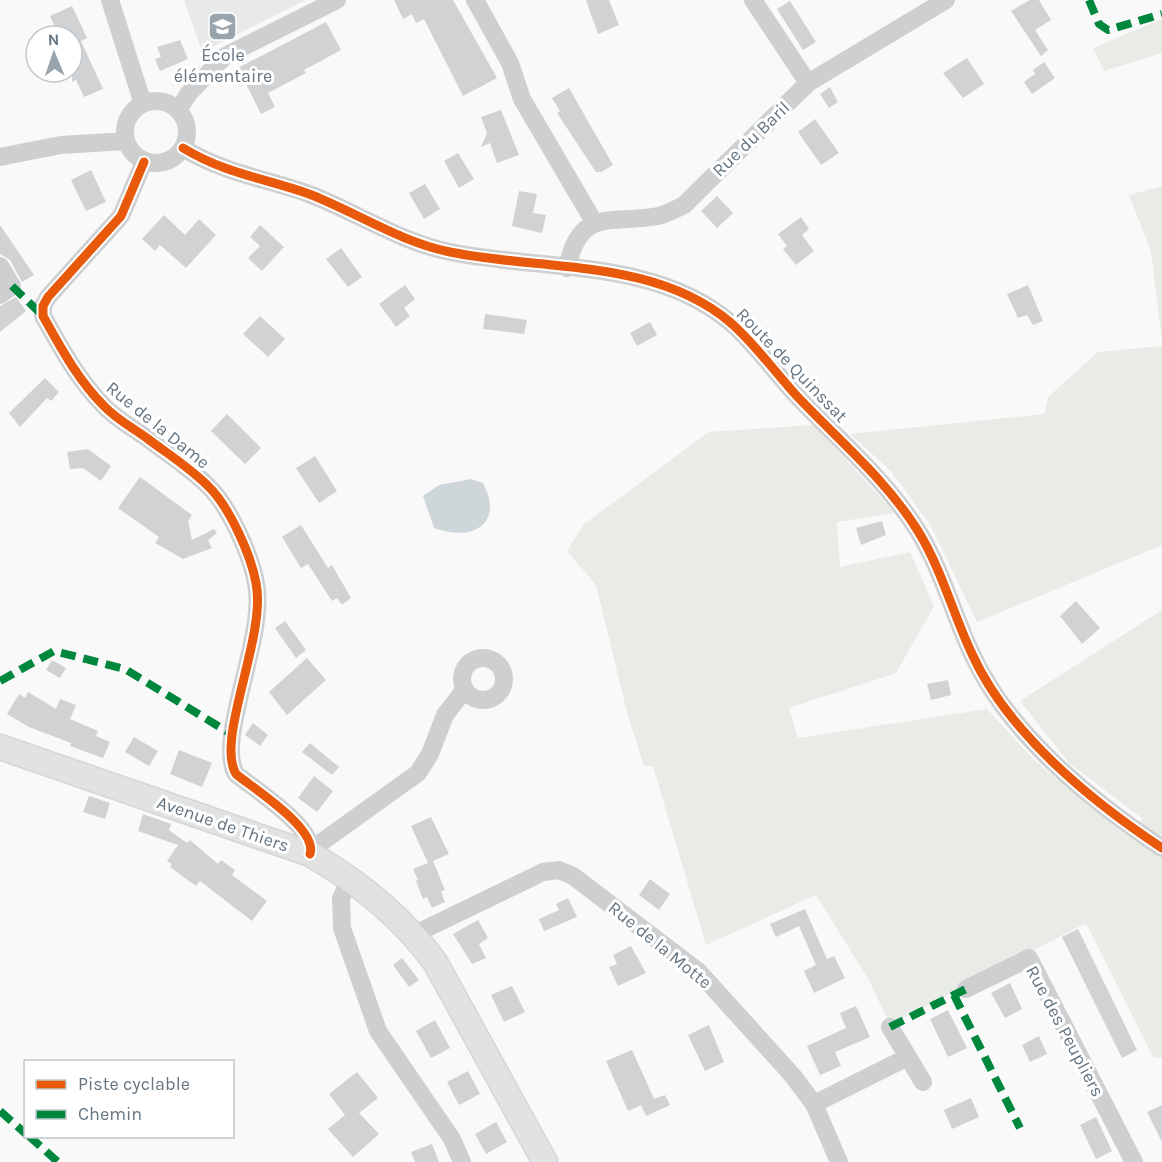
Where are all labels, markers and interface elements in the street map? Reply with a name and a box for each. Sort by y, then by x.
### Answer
school or university icon: École élémentaire [207,10,239,42]
north arrow [24,24,84,84]
text: N [47,30,60,49]
place label: École élémentaire [174,43,272,87]
street label: Rue du Baril [708,97,794,181]
street label: Route de Quinssat [732,303,852,427]
street label: Rue de la Dame [102,377,214,473]
street label: Avenue de Thiers [154,791,292,857]
street label: Rue de la Motte [604,897,716,993]
street label: Rue des Peupliers [1021,962,1109,1100]
legend [24,1060,234,1138]
text: Piste cyclable [78,1073,190,1095]
text: Chemin [78,1103,142,1125]

